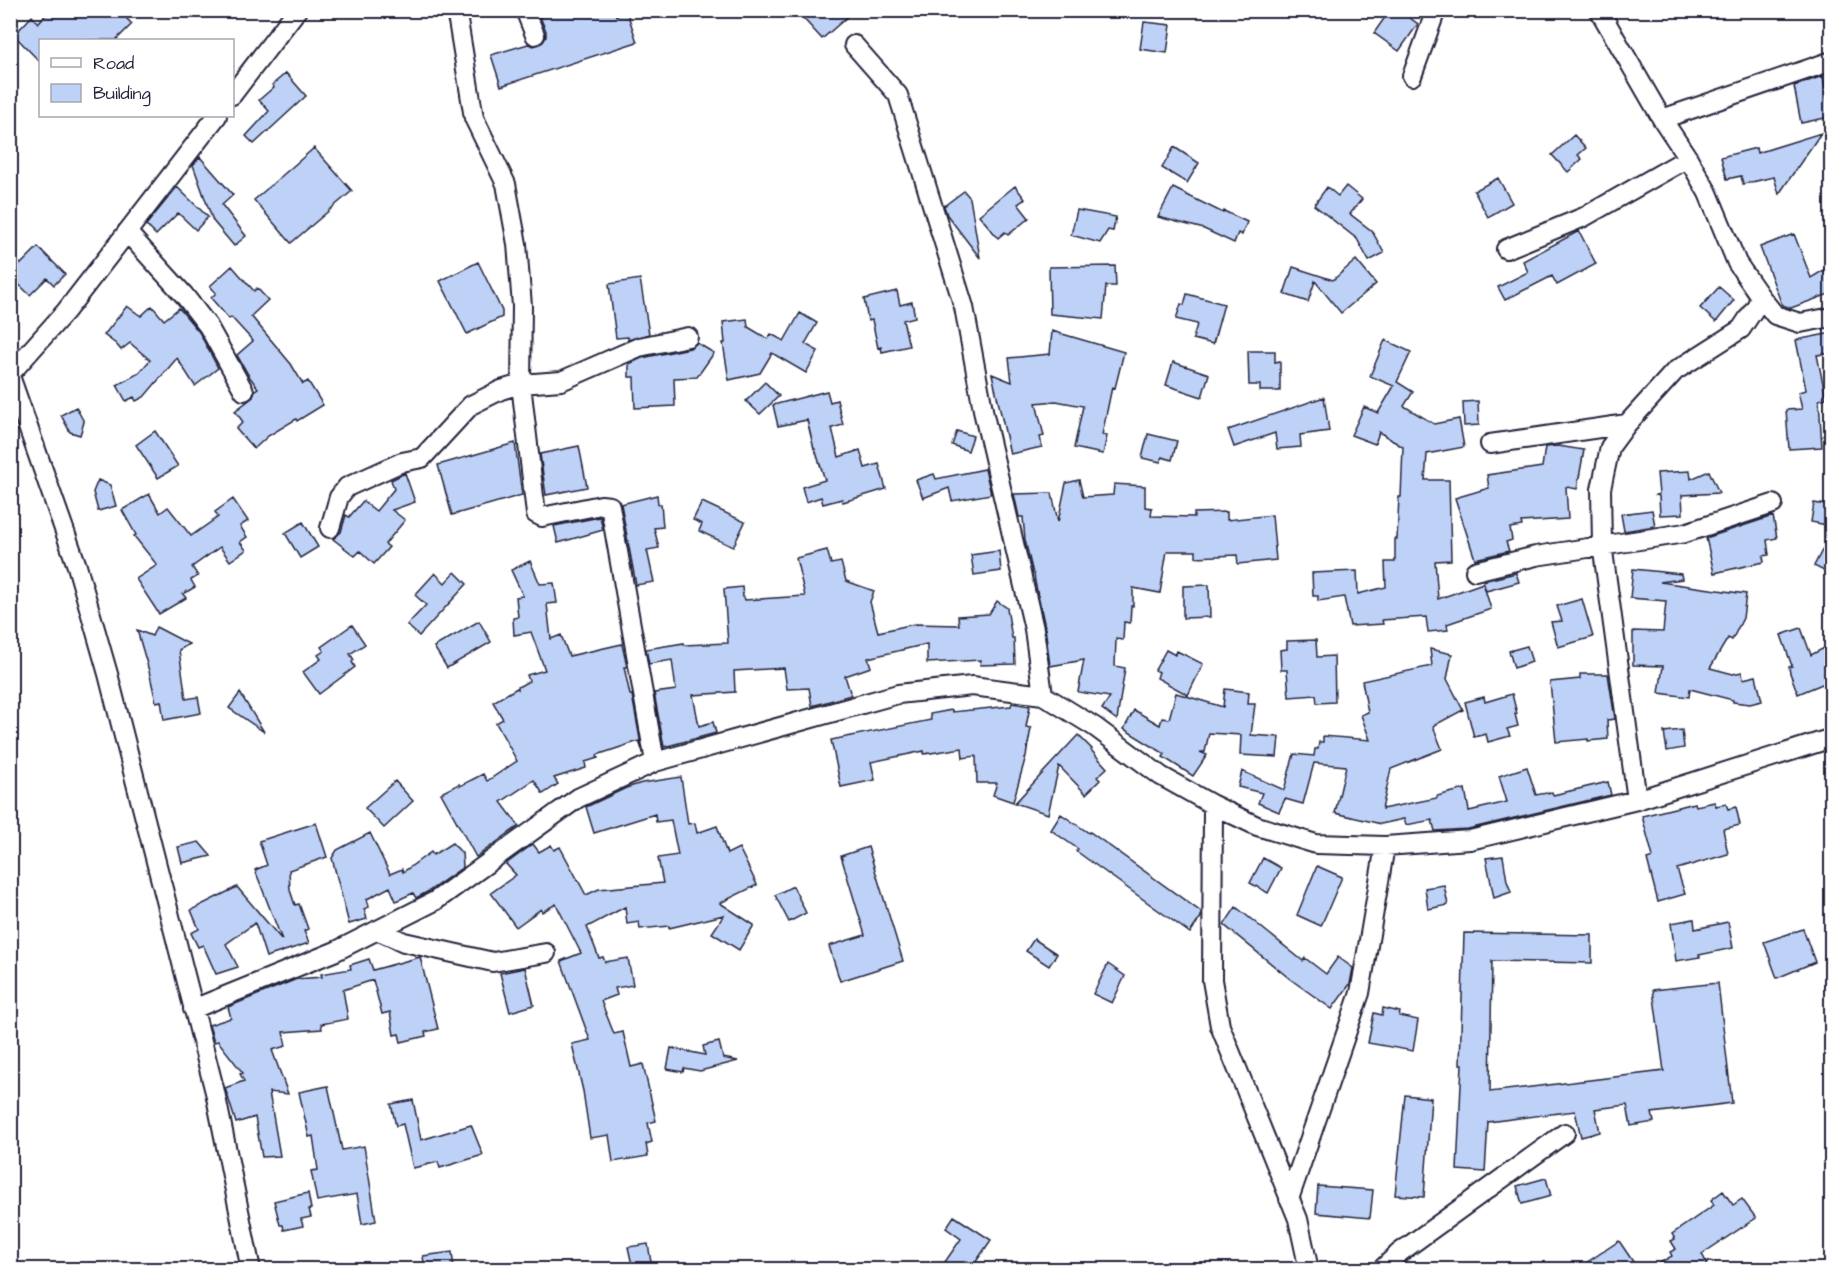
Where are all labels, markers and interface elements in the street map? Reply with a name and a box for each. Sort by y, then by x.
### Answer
legend [39,39,234,117]
text: Road [93,51,134,76]
text: Building [93,81,151,107]

